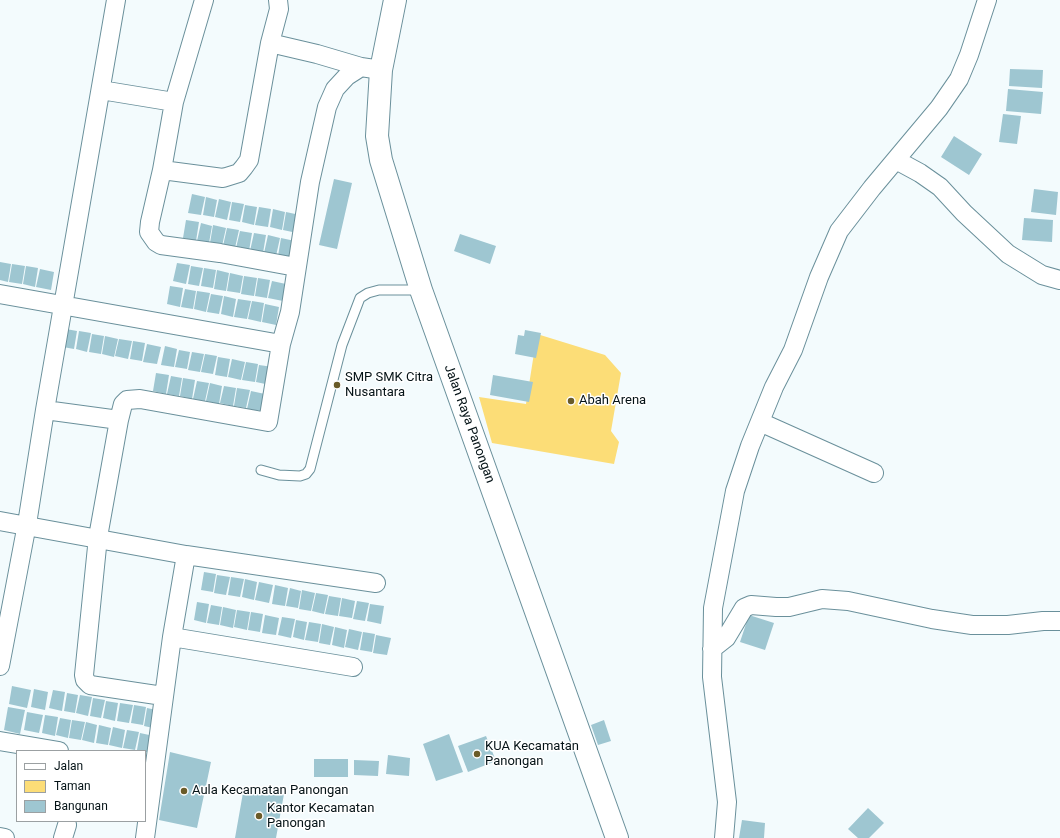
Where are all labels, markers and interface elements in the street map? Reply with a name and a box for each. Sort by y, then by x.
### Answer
street label: Jalan Raya Panongan [440,363,498,485]
place label: SMP SMK Citra Nusantara [345,370,433,401]
marker: SMP SMK Citra Nusantara [332,380,342,390]
place label: Abah Arena [579,393,646,409]
marker: Abah Arena [566,396,576,406]
place label: KUA Kecamatan Panongan [485,739,579,770]
marker: KUA Kecamatan Panongan [472,749,482,759]
legend [16,750,146,822]
text: Jalan [54,759,83,773]
text: Taman [54,779,91,793]
place label: Aula Kecamatan Panongan [192,783,349,799]
marker: Aula Kecamatan Panongan [179,786,189,796]
text: Bangunan [54,799,108,813]
place label: Kantor Kecamatan Panongan [267,801,374,832]
marker: Kantor Kecamatan Panongan [254,811,264,821]

